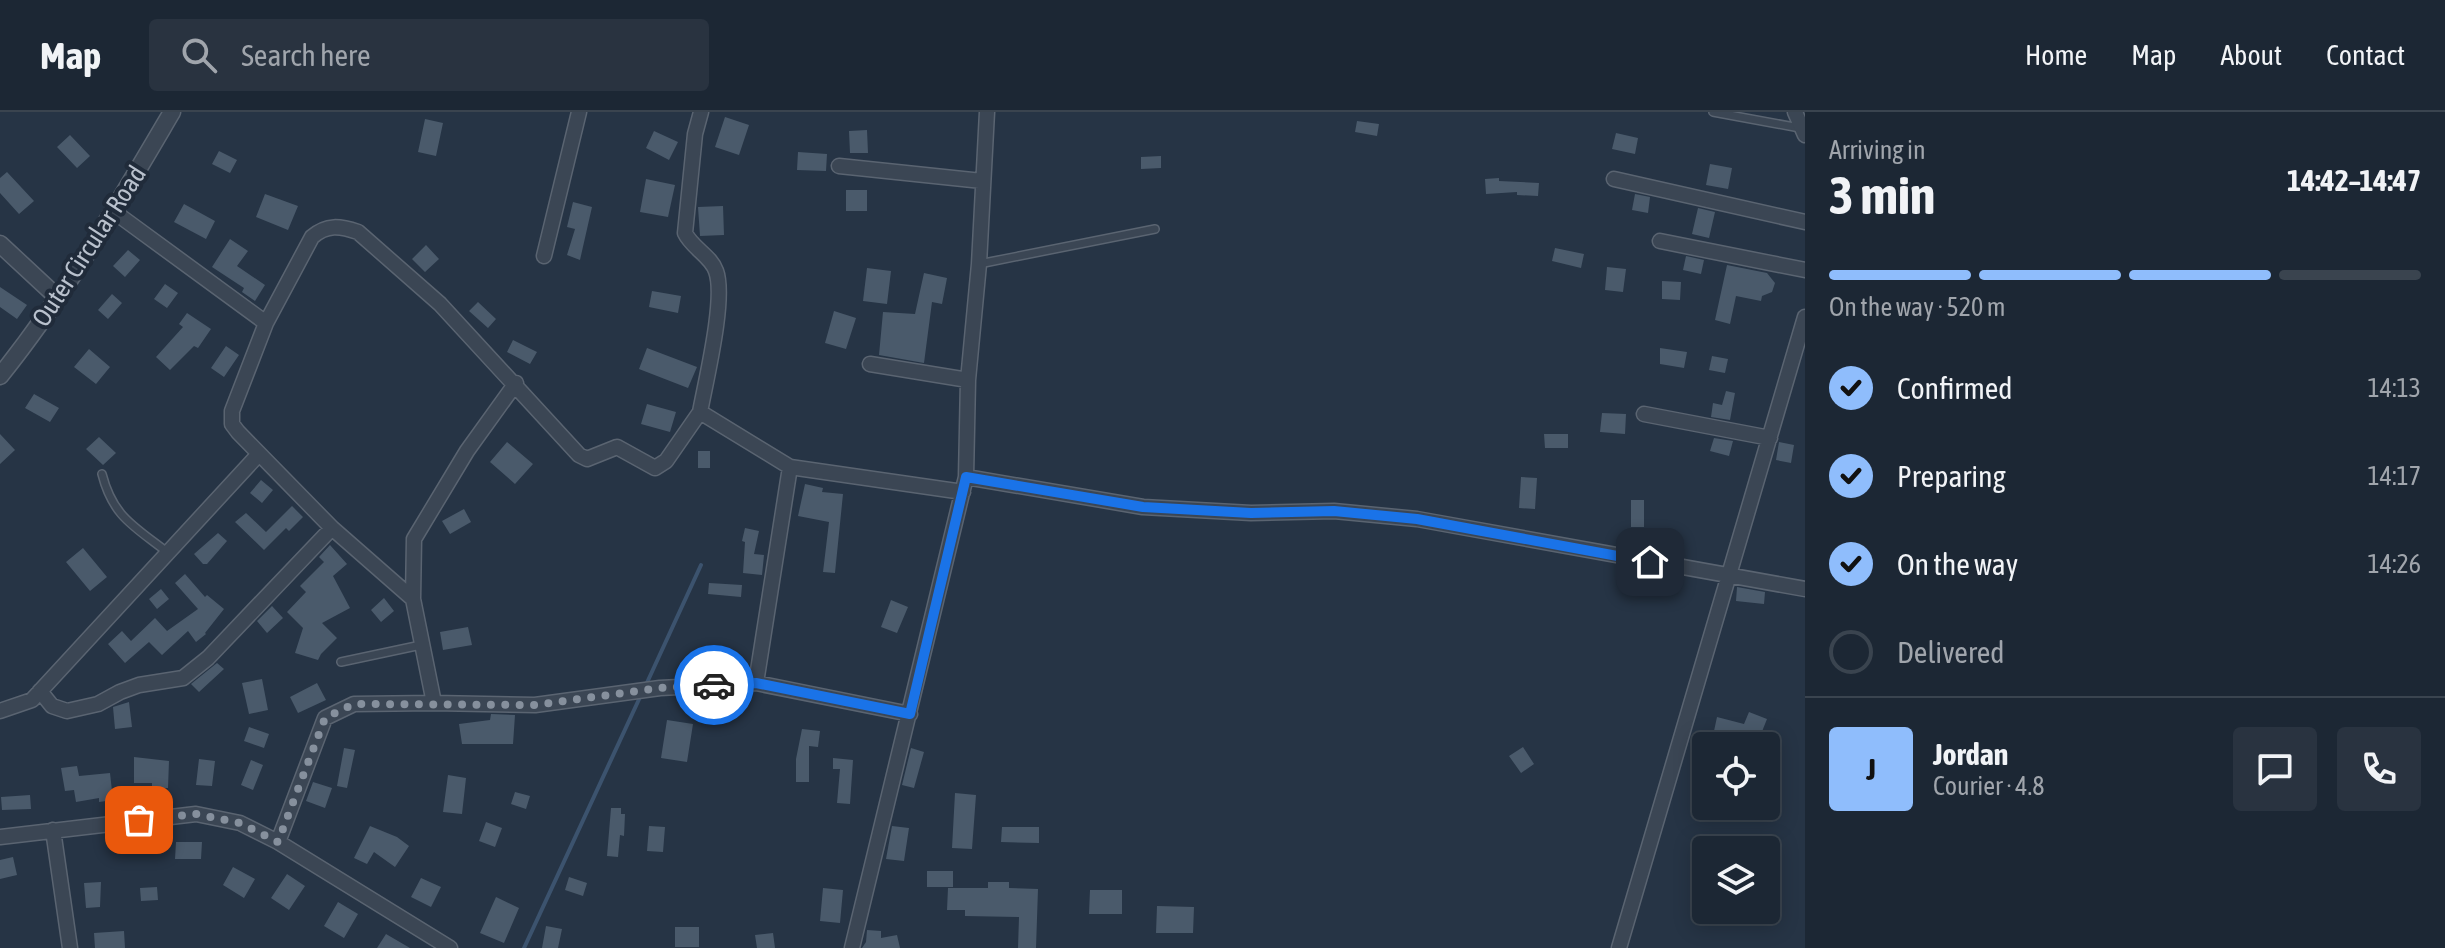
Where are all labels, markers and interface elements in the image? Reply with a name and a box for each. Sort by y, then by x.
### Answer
search box [149,19,709,91]
icon: search [177,33,221,77]
text: Map [40,34,101,77]
text: Search here [241,38,371,72]
text: Home [2025,39,2087,71]
text: Map [2131,39,2176,71]
text: About [2220,39,2282,71]
text: Contact [2326,39,2405,71]
text: Arriving in [1829,135,1926,165]
street label: Outer Circular Road [26,160,152,332]
text: 14:42–14:47 [2287,163,2421,197]
text: 3 min [1829,165,1935,225]
text: On the way · 520 m [1829,292,2006,322]
icon: check [1829,366,1873,410]
text: Confirmed [1897,371,2012,405]
text: 14:13 [2367,373,2421,403]
icon: check [1829,454,1873,498]
text: Preparing [1897,459,2006,493]
text: 14:17 [2367,461,2421,491]
pin [1616,528,1684,596]
icon: home [1628,540,1672,584]
icon: check [1829,542,1873,586]
text: On the way [1897,547,2018,581]
text: 14:26 [2367,549,2421,579]
text: Delivered [1897,635,2005,669]
courier [674,645,754,725]
icon: car [692,663,736,707]
button: chat [2233,727,2317,811]
button: phone [2337,727,2421,811]
map controls [1692,732,1780,924]
button: locate [1692,732,1780,820]
text: Jordan [1933,737,2008,771]
text: J [1866,752,1876,786]
text: Courier · 4.8 [1933,771,2044,801]
pin [105,786,173,854]
icon: bag [117,798,161,842]
button: layers [1692,836,1780,924]

